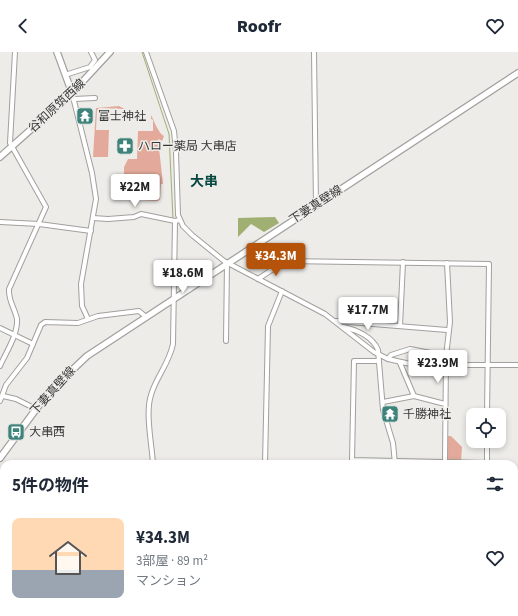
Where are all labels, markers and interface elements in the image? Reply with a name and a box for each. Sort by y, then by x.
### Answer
text: Roofr [237,14,281,39]
icon: back [12,15,34,37]
icon: heart [484,15,506,37]
street label: 谷和原筑西線 [25,75,89,137]
temple icon: 富士神社 [75,106,95,126]
place label: 富士神社 [98,108,146,125]
pharmacy icon: ハロー薬局 大串店 [115,136,135,156]
place label: ハロー薬局 大串店 [138,138,236,155]
district label: 大串 [190,172,218,192]
pin: ¥22M [111,174,159,208]
text: ¥22M [120,178,150,196]
street label: 下妻真壁線 [286,182,346,228]
pin: ¥34.3M [243,243,309,277]
text: ¥34.3M [255,247,297,265]
pin: ¥18.6M [150,260,216,294]
text: ¥18.6M [162,264,204,282]
pin: ¥17.7M [335,297,401,331]
text: ¥17.7M [347,301,389,319]
pin: ¥23.9M [405,350,471,384]
text: ¥23.9M [417,354,459,372]
street label: 下妻真壁線 [27,363,79,419]
temple icon: 千勝神社 [380,404,400,424]
place label: 千勝神社 [403,406,451,423]
map controls [466,408,506,448]
button: locate [466,408,506,448]
bus stop icon: 大串西 [6,422,26,442]
place label: 大串西 [29,424,65,441]
icon: filters [484,473,506,495]
text: 5件の物件 [12,474,89,498]
text: ¥34.3M [136,526,190,550]
icon: home [44,534,92,582]
icon: heart [484,547,506,569]
text: 3部屋 · 89 m² [136,552,208,570]
text: マンション [136,572,201,590]

